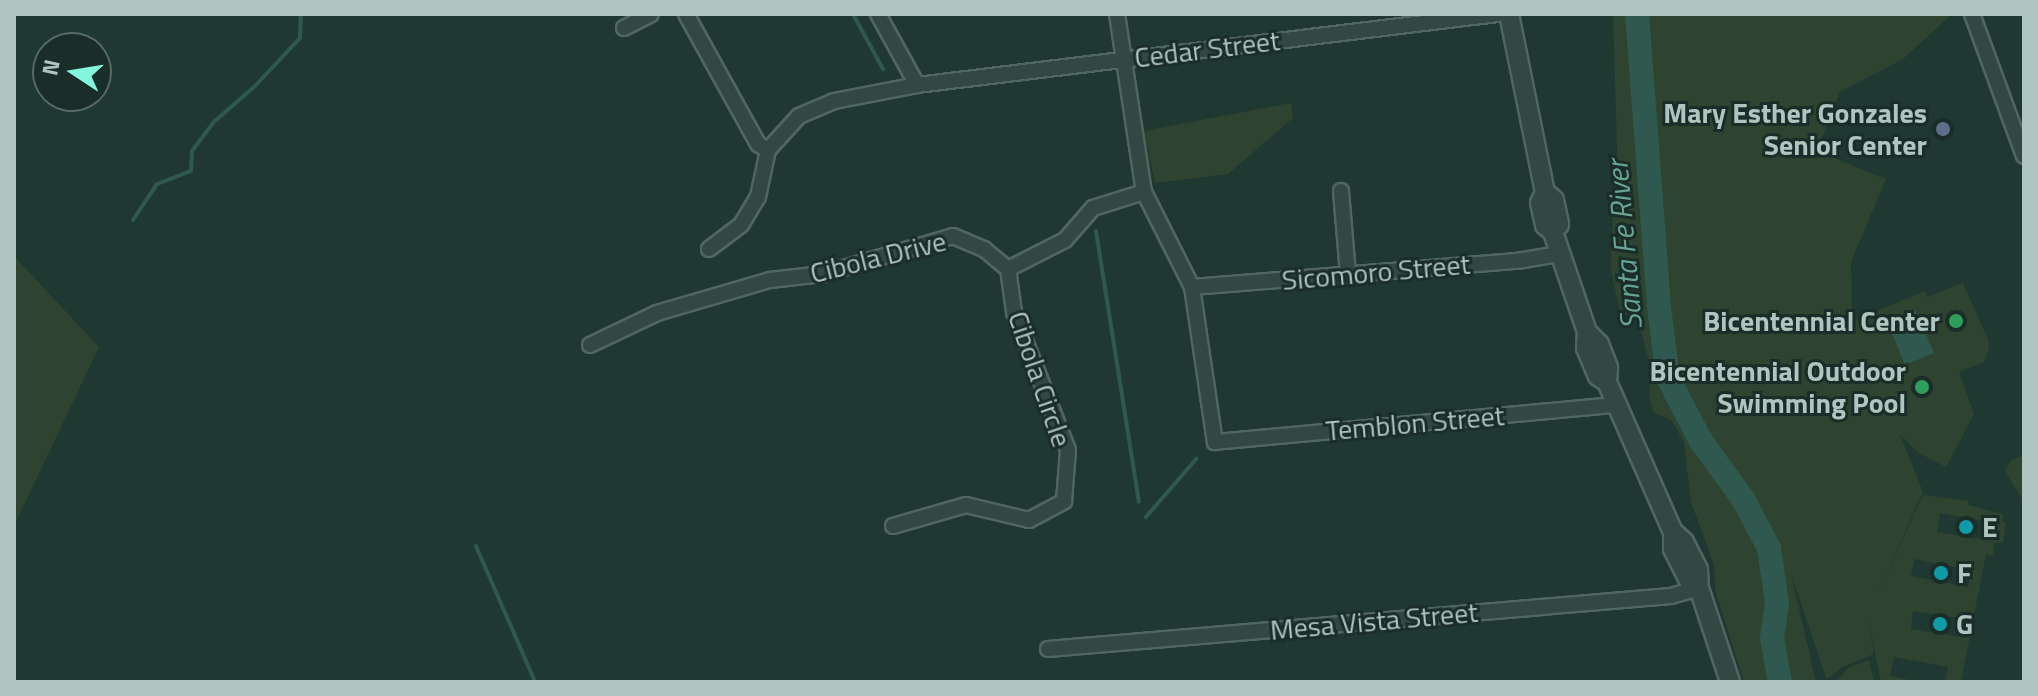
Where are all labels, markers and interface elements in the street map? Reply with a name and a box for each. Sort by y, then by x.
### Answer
street label: Cedar Street [1133,23,1281,75]
north arrow [32,32,112,112]
text: N [32,56,69,78]
place label: Mary Esther Gonzales Senior Center [1663,96,1927,162]
marker: Mary Esther Gonzales Senior Center [1934,120,1952,138]
water label: Santa Fe River [1599,159,1649,331]
street label: Cibola Drive [807,224,949,290]
street label: Sicomoro Street [1280,247,1472,297]
place label: Bicentennial Center [1703,304,1940,338]
street label: Cibola Circle [1001,307,1079,451]
marker: Bicentennial Center [1947,312,1965,330]
place label: Bicentennial Outdoor Swimming Pool [1649,354,1906,420]
marker: Bicentennial Outdoor Swimming Pool [1913,378,1931,396]
street label: Temblon Street [1324,398,1506,448]
place label: E [1982,510,1998,544]
marker: E [1957,518,1975,536]
place label: F [1957,556,1972,590]
marker: F [1932,564,1950,582]
street label: Mesa Vista Street [1269,595,1479,647]
place label: G [1956,607,1973,641]
marker: G [1931,615,1949,633]

